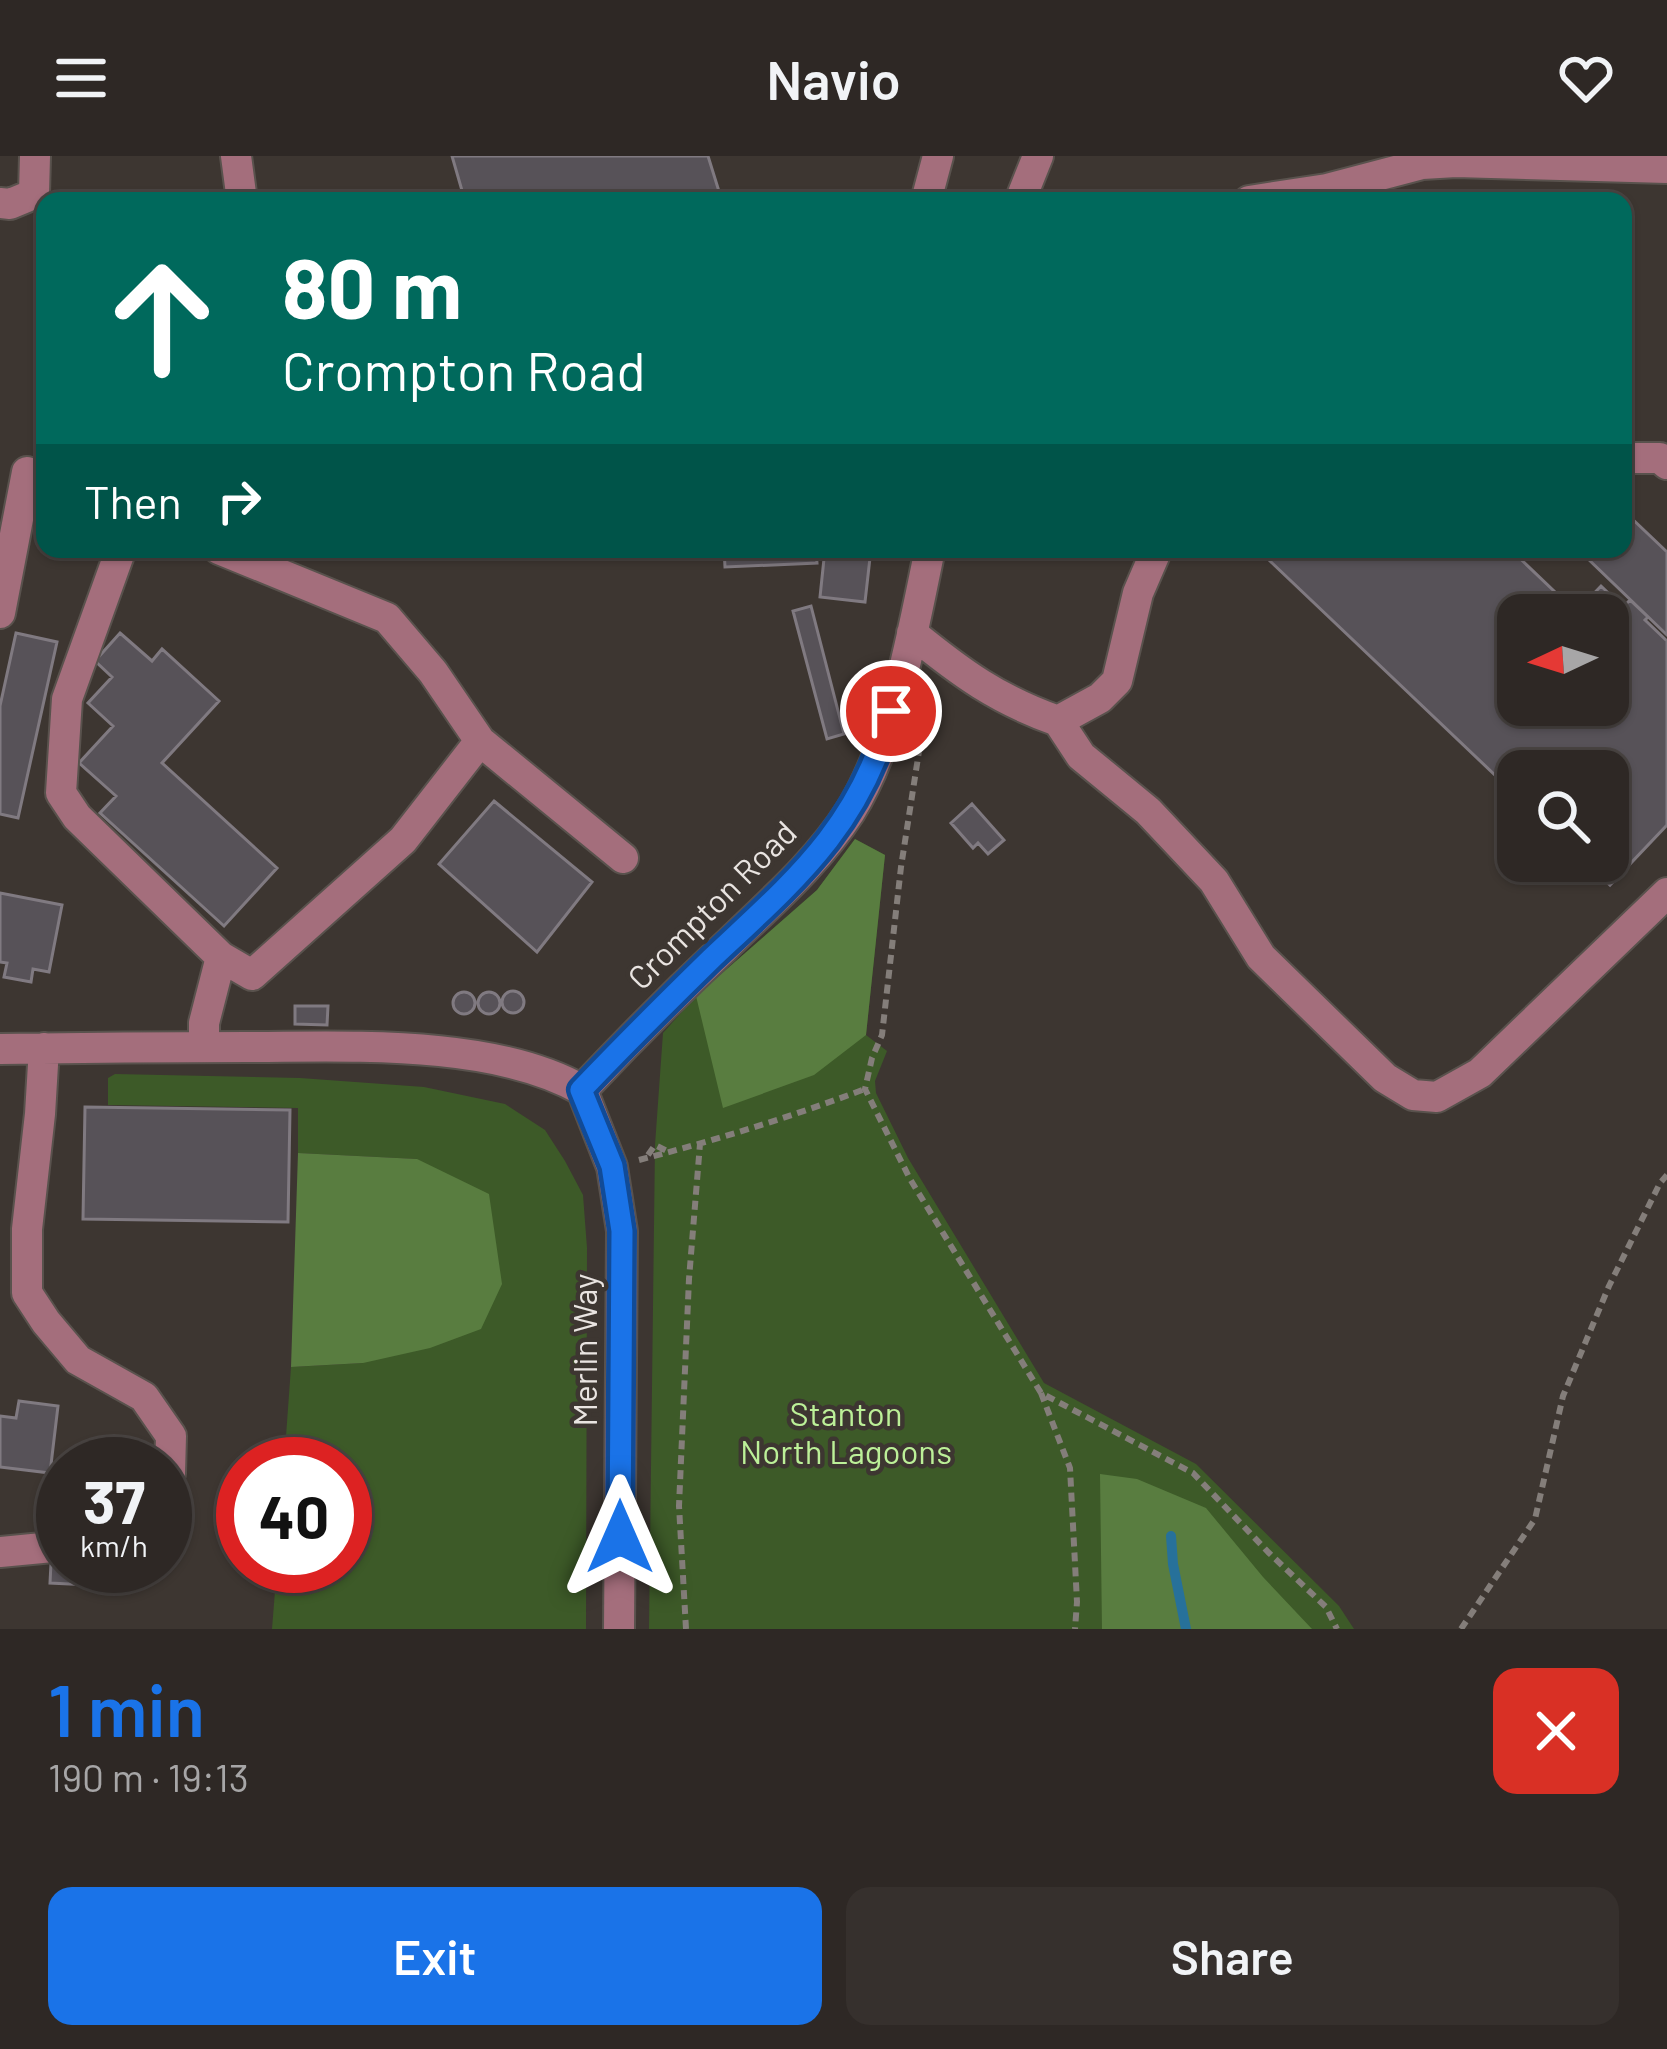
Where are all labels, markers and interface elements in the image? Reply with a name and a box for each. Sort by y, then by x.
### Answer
icon: menu [48,45,114,111]
icon: heart [1553,45,1619,111]
text: Navio [766,46,901,111]
text: 80 m [282,235,462,336]
icon: ahead [84,240,240,396]
text: Crompton Road [282,337,646,402]
icon: right [206,468,272,534]
text: Then [84,474,182,528]
north arrow [1497,594,1629,726]
map controls [1497,594,1629,882]
pin [840,660,942,762]
icon: arrive [858,678,924,744]
button: search [1497,750,1629,882]
street label: Crompton Road [619,812,804,997]
street label: Merlin Way [564,1274,604,1426]
park label: Stanton North Lagoons [740,1393,952,1471]
speed limit sign: 40 [216,1437,372,1593]
text: 37 [83,1464,145,1536]
position arrow [557,1474,683,1600]
text: km/h [80,1527,148,1563]
text: 1 min [48,1665,205,1751]
button: close [1493,1668,1619,1794]
text: 190 m · 19:13 [48,1753,249,1800]
button: Exit [48,1887,822,2025]
button: Share [846,1887,1619,2025]

